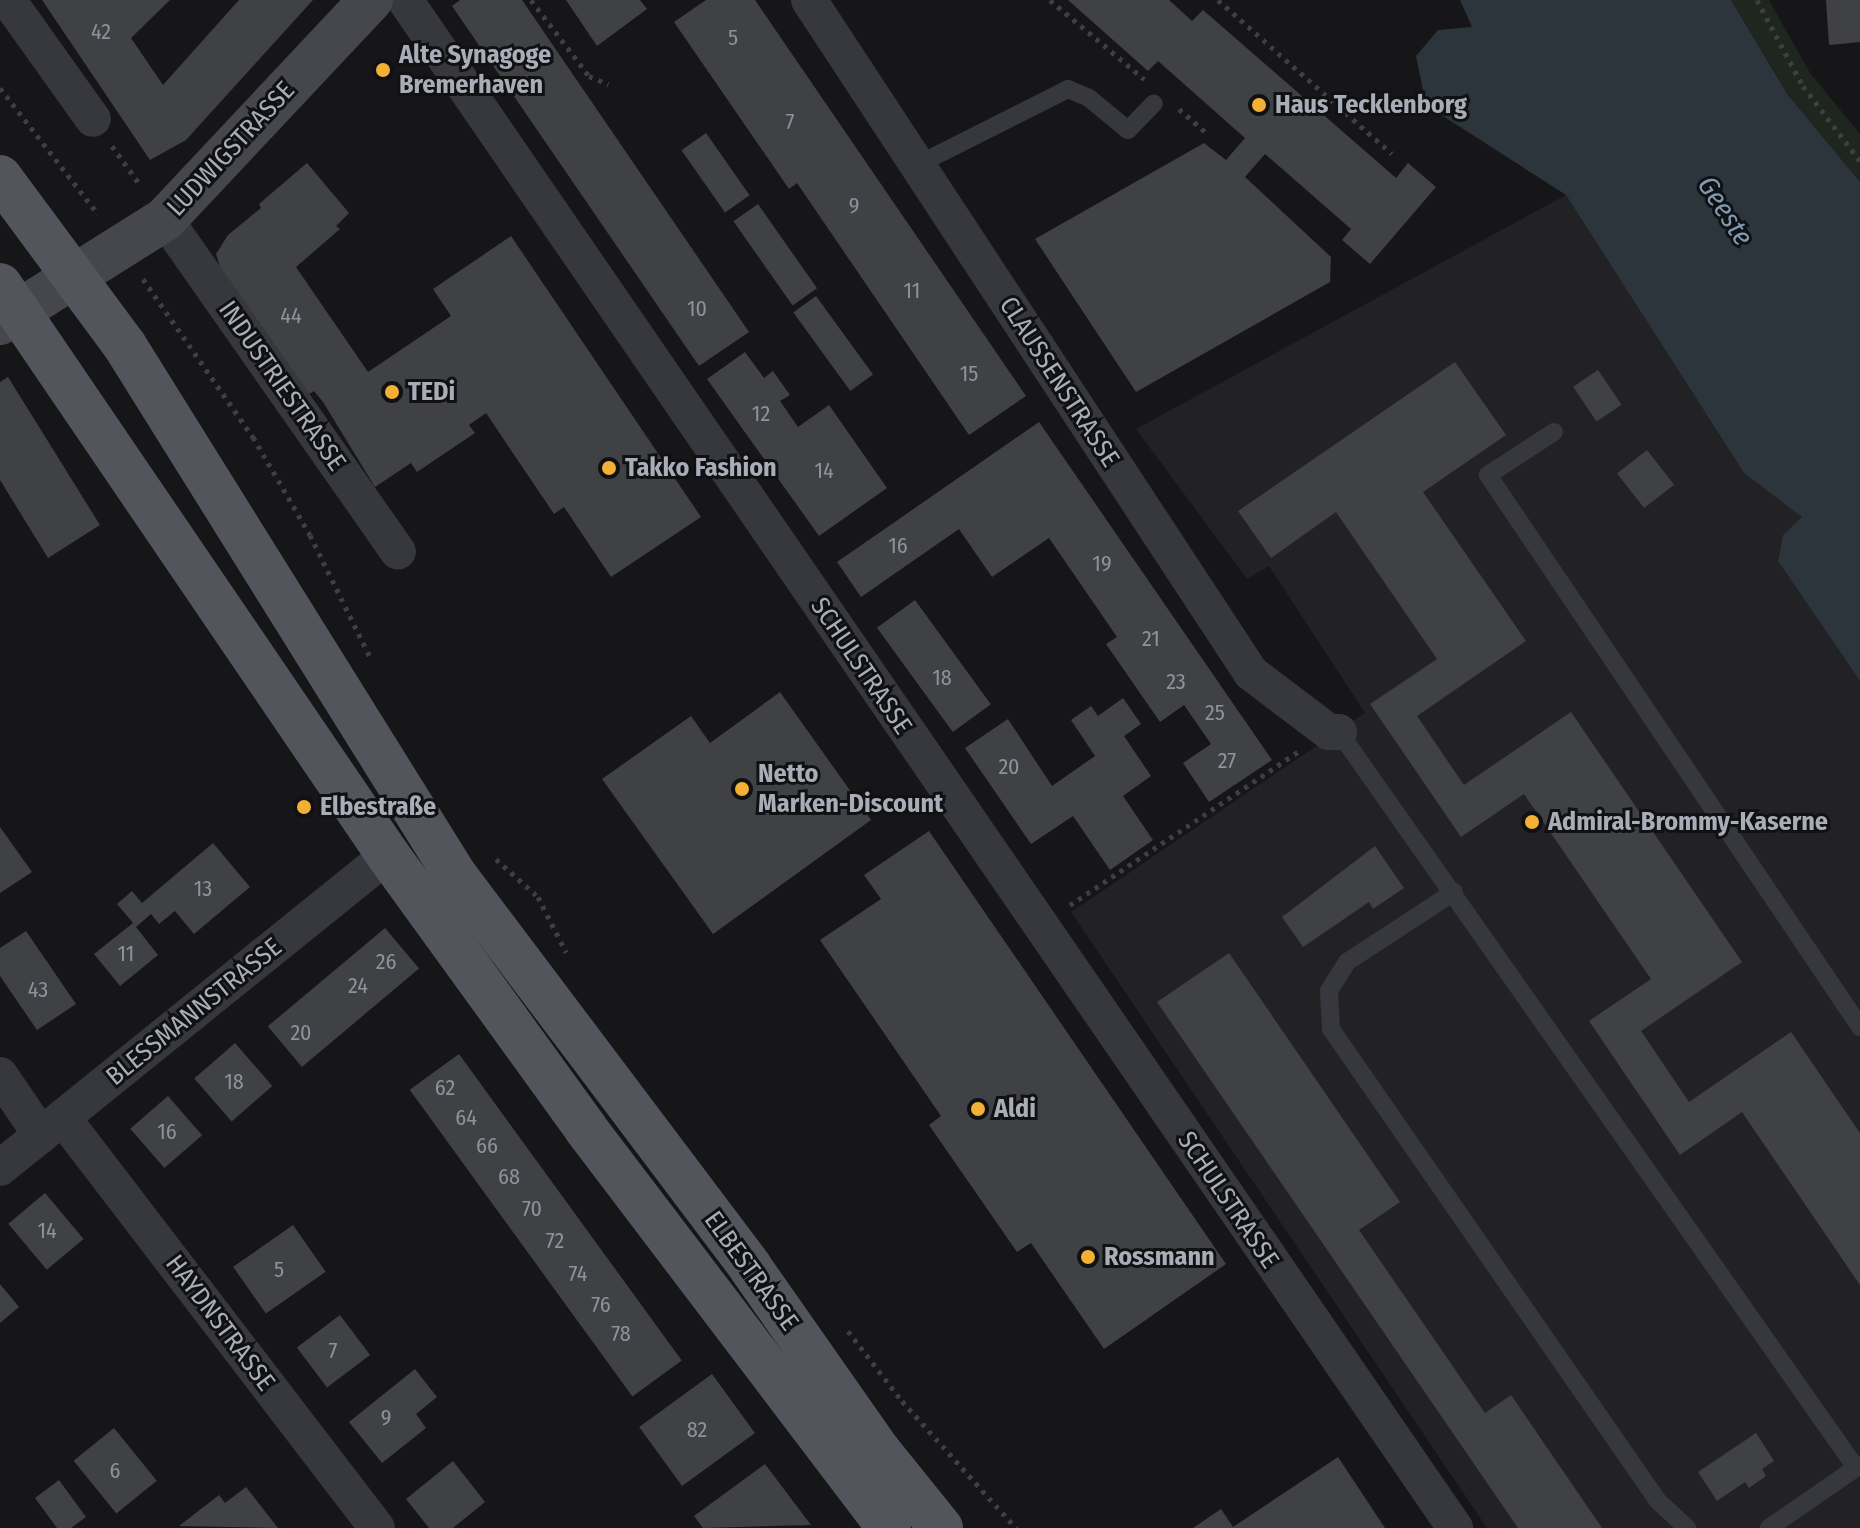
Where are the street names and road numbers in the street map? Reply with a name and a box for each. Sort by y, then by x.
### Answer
street label: LUDWIGSTRASSE [161,75,301,223]
street label: CLAUSSENSTRASSE [992,291,1126,473]
street label: INDUSTRIESTRASSE [212,295,352,477]
street label: SCHULSTRASSE [804,592,918,740]
street label: BLESSMANNSTRASSE [100,932,288,1092]
street label: SCHULSTRASSE [1171,1126,1285,1274]
street label: ELBESTRASSE [697,1205,805,1337]
street label: HAYDNSTRASSE [159,1249,281,1397]

